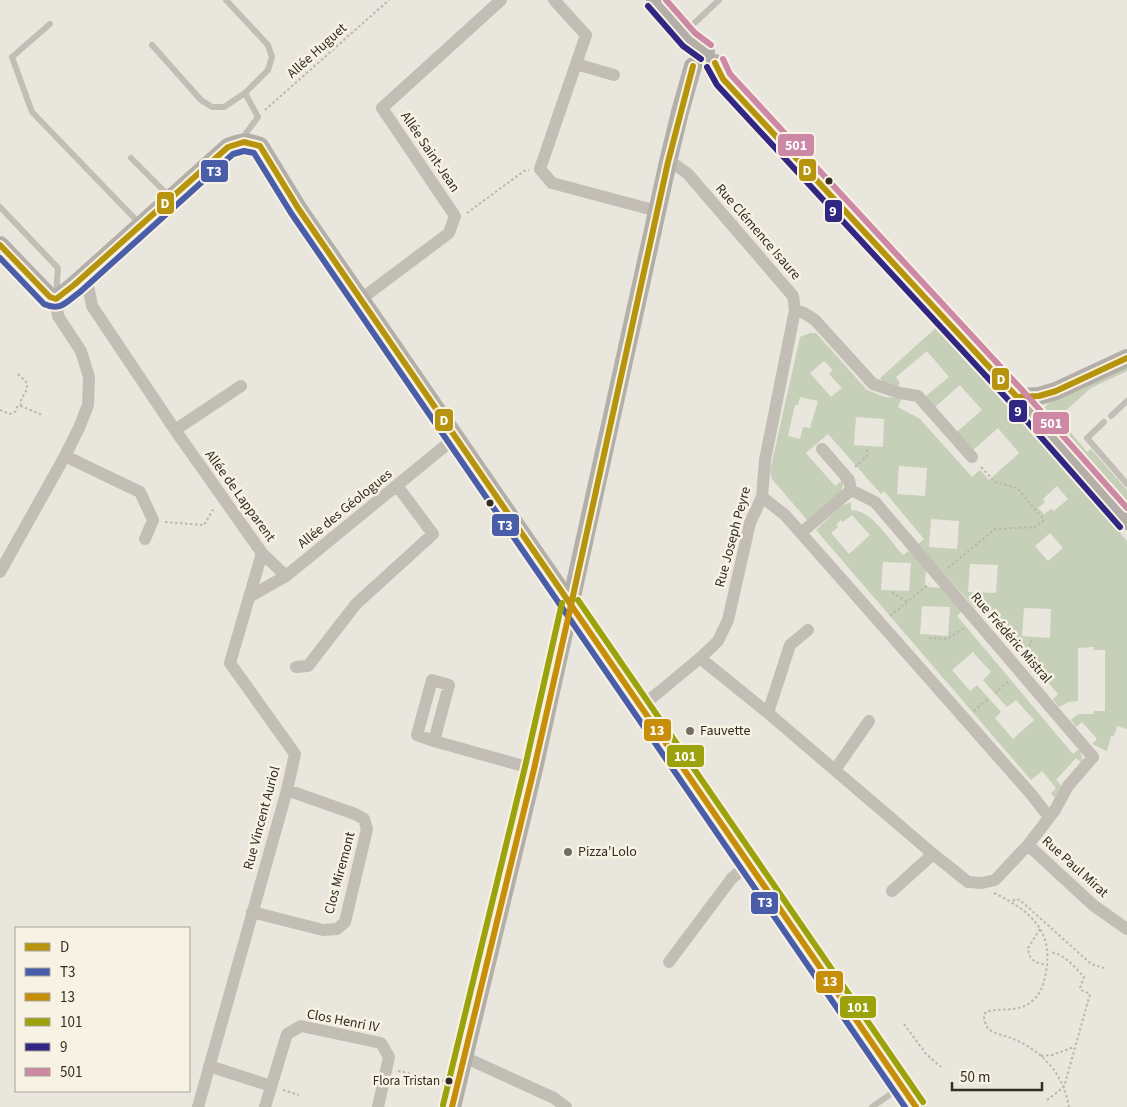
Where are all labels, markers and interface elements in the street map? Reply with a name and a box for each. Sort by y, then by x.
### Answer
street label: Allée Huguet [283,19,352,83]
street label: Allée Saint-Jean [396,108,464,196]
line badge: 501 [777,133,815,157]
text: 501 [785,136,807,156]
line badge: D [798,158,817,182]
line badge: T3 [200,159,229,183]
text: D [803,161,812,181]
text: T3 [206,162,222,182]
unlabelled marker [824,176,834,186]
street label: Rue Clémence Isaure [711,179,806,285]
line badge: D [156,191,175,215]
text: D [161,194,170,214]
line badge: 9 [824,199,843,223]
text: 9 [829,202,837,222]
line badge: D [991,367,1010,391]
text: D [997,370,1006,390]
line badge: 9 [1008,399,1028,423]
text: 9 [1014,402,1022,422]
line badge: D [434,408,454,432]
text: D [440,411,449,431]
line badge: 501 [1032,411,1070,435]
text: 501 [1040,414,1062,434]
street label: Allée de Lapparent [200,446,280,546]
street label: Allée des Géologues [293,464,397,553]
street label: Rue Joseph Peyre [710,484,756,590]
unlabelled marker [485,498,495,508]
line badge: T3 [491,513,520,537]
text: T3 [497,516,513,536]
street label: Rue Frédéric Mistral [966,588,1057,688]
line badge: 13 [643,718,672,742]
text: 13 [650,721,664,741]
place label: Fauvette [700,721,750,741]
marker: Fauvette [684,725,696,737]
line badge: 101 [666,744,705,768]
text: 101 [674,747,696,767]
street label: Rue Vincent Auriol [239,764,286,872]
street label: Clos Miremont [319,829,361,916]
street label: Rue Paul Mirat [1037,832,1113,903]
place label: Pizza'Lolo [578,842,637,862]
marker: Pizza'Lolo [562,846,574,858]
line badge: T3 [750,891,779,915]
text: T3 [757,893,773,913]
legend [15,927,190,1092]
text: D [60,937,69,958]
text: T3 [60,962,76,983]
line badge: 13 [815,970,844,994]
text: 13 [823,972,837,992]
text: 13 [60,987,75,1008]
line badge: 101 [839,995,877,1019]
text: 101 [847,998,869,1018]
street label: Clos Henri IV [305,1004,382,1038]
text: 101 [60,1012,82,1033]
text: 9 [60,1037,67,1058]
scale bar [952,1060,1042,1092]
text: 501 [60,1062,82,1083]
text: 50 m [960,1067,990,1088]
place label: Flora Tristan [373,1072,440,1090]
marker: Flora Tristan [444,1076,454,1086]

